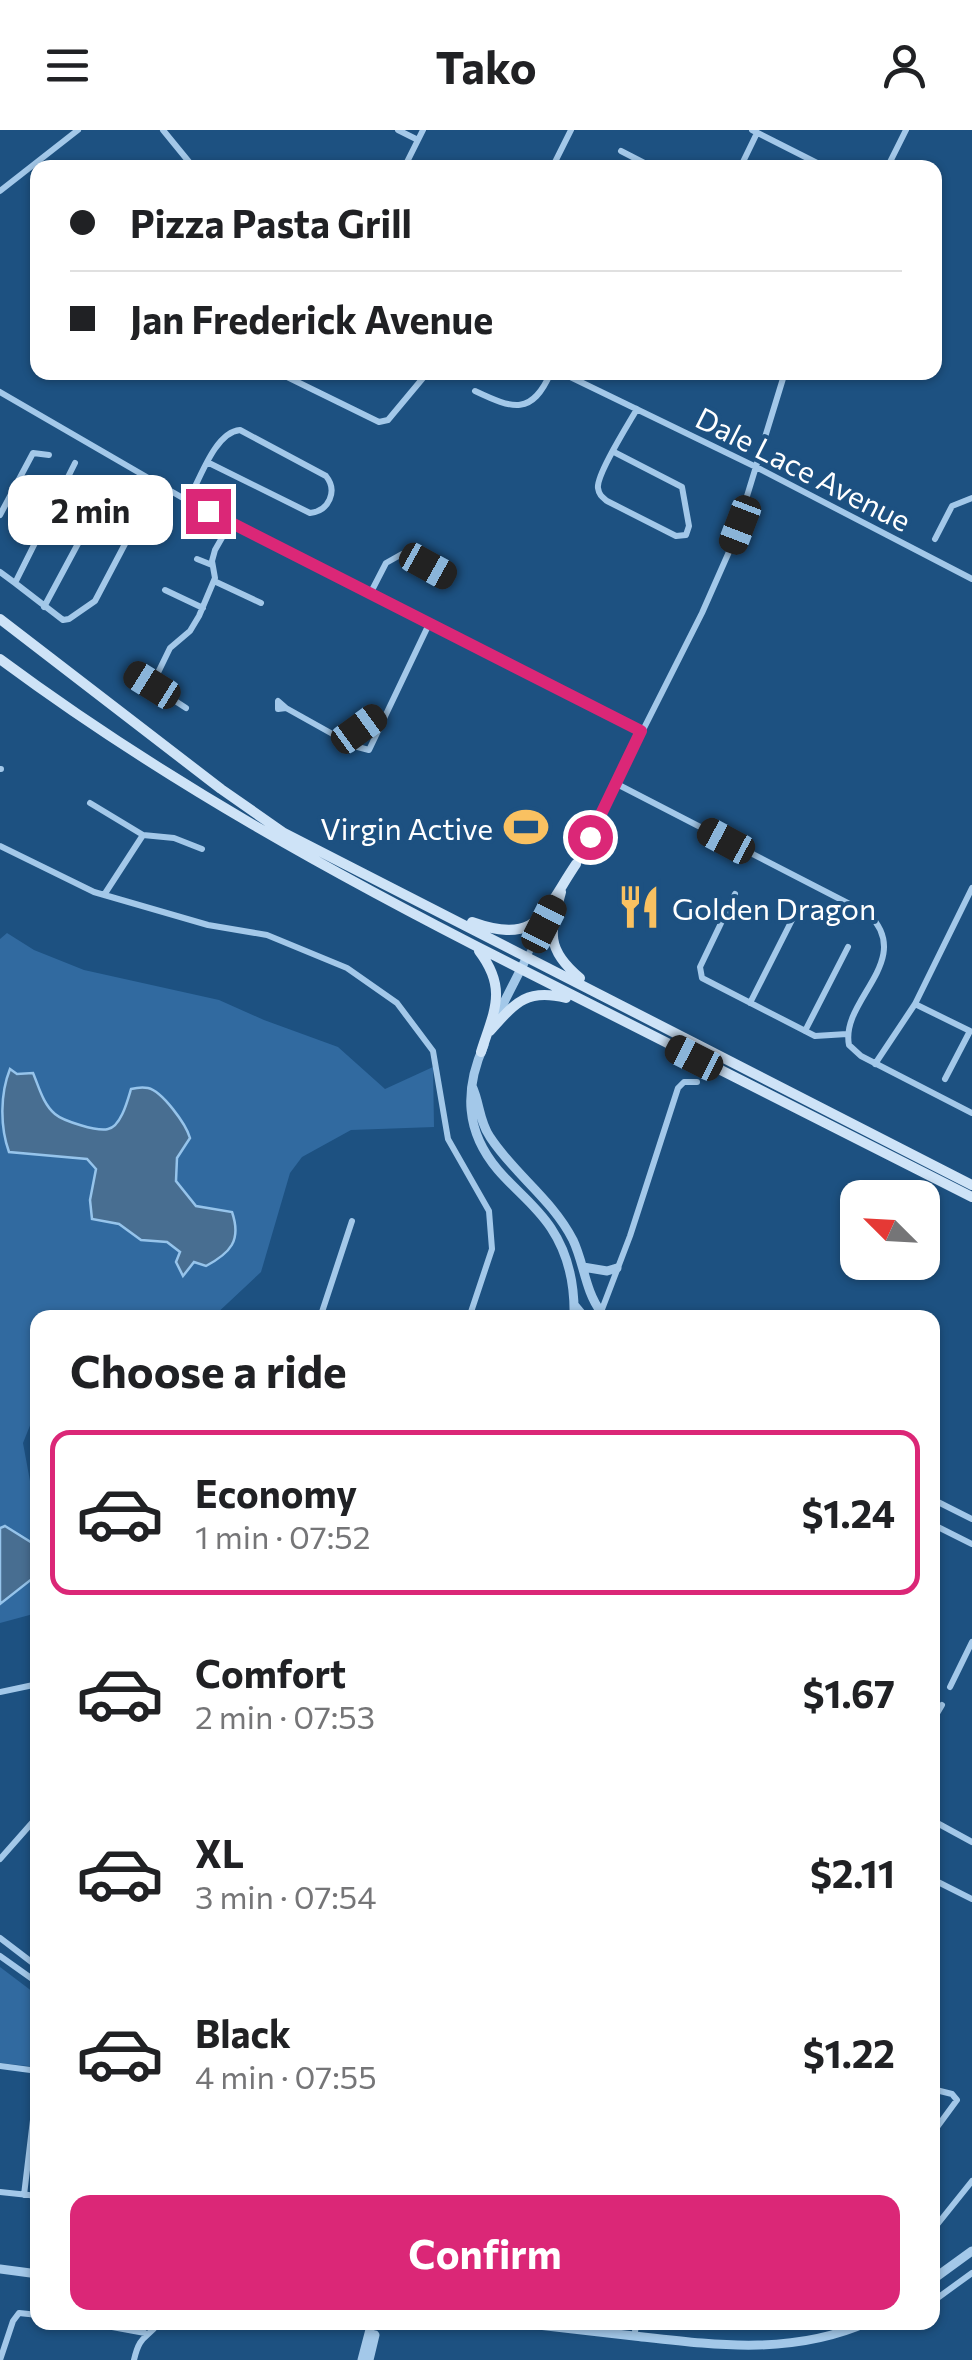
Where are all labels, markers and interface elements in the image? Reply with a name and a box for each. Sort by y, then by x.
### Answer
icon: menu [40,38,95,93]
text: Tako [435,38,537,93]
icon: person [877,38,932,93]
text: Pizza Pasta Grill [130,199,412,246]
text: Jan Frederick Avenue [130,295,493,342]
street label: Dale Lace Avenue [690,398,918,538]
callout: 2 min [8,476,173,546]
route end [186,489,231,534]
text: 2 min [51,490,130,530]
car [715,492,765,558]
car [394,538,462,594]
car [119,656,185,714]
car [326,699,392,759]
sports icon: Virgin Active [502,803,550,851]
place label: Virgin Active [320,809,493,846]
car [692,814,760,868]
route start [568,815,613,860]
restaurant icon: Golden Dragon [615,883,663,931]
place label: Golden Dragon [672,889,876,926]
car [517,890,571,958]
car [660,1031,728,1085]
north arrow [840,1180,940,1280]
map controls [840,1180,940,1280]
text: Choose a ride [70,1342,347,1397]
icon: car [75,1468,165,1558]
text: Economy [195,1469,357,1516]
text: $1.24 [802,1489,895,1536]
text: 1 min · 07:52 [195,1516,370,1556]
icon: car [75,1648,165,1738]
text: Comfort [195,1649,346,1696]
text: $1.67 [802,1669,895,1716]
text: 2 min · 07:53 [195,1696,375,1736]
icon: car [75,1828,165,1918]
text: XL [195,1829,244,1876]
text: $2.11 [810,1849,895,1896]
text: 3 min · 07:54 [195,1876,376,1916]
icon: car [75,2008,165,2098]
text: Black [195,2009,291,2056]
text: $1.22 [803,2029,895,2076]
text: 4 min · 07:55 [195,2056,377,2096]
button: Confirm [70,2195,900,2310]

